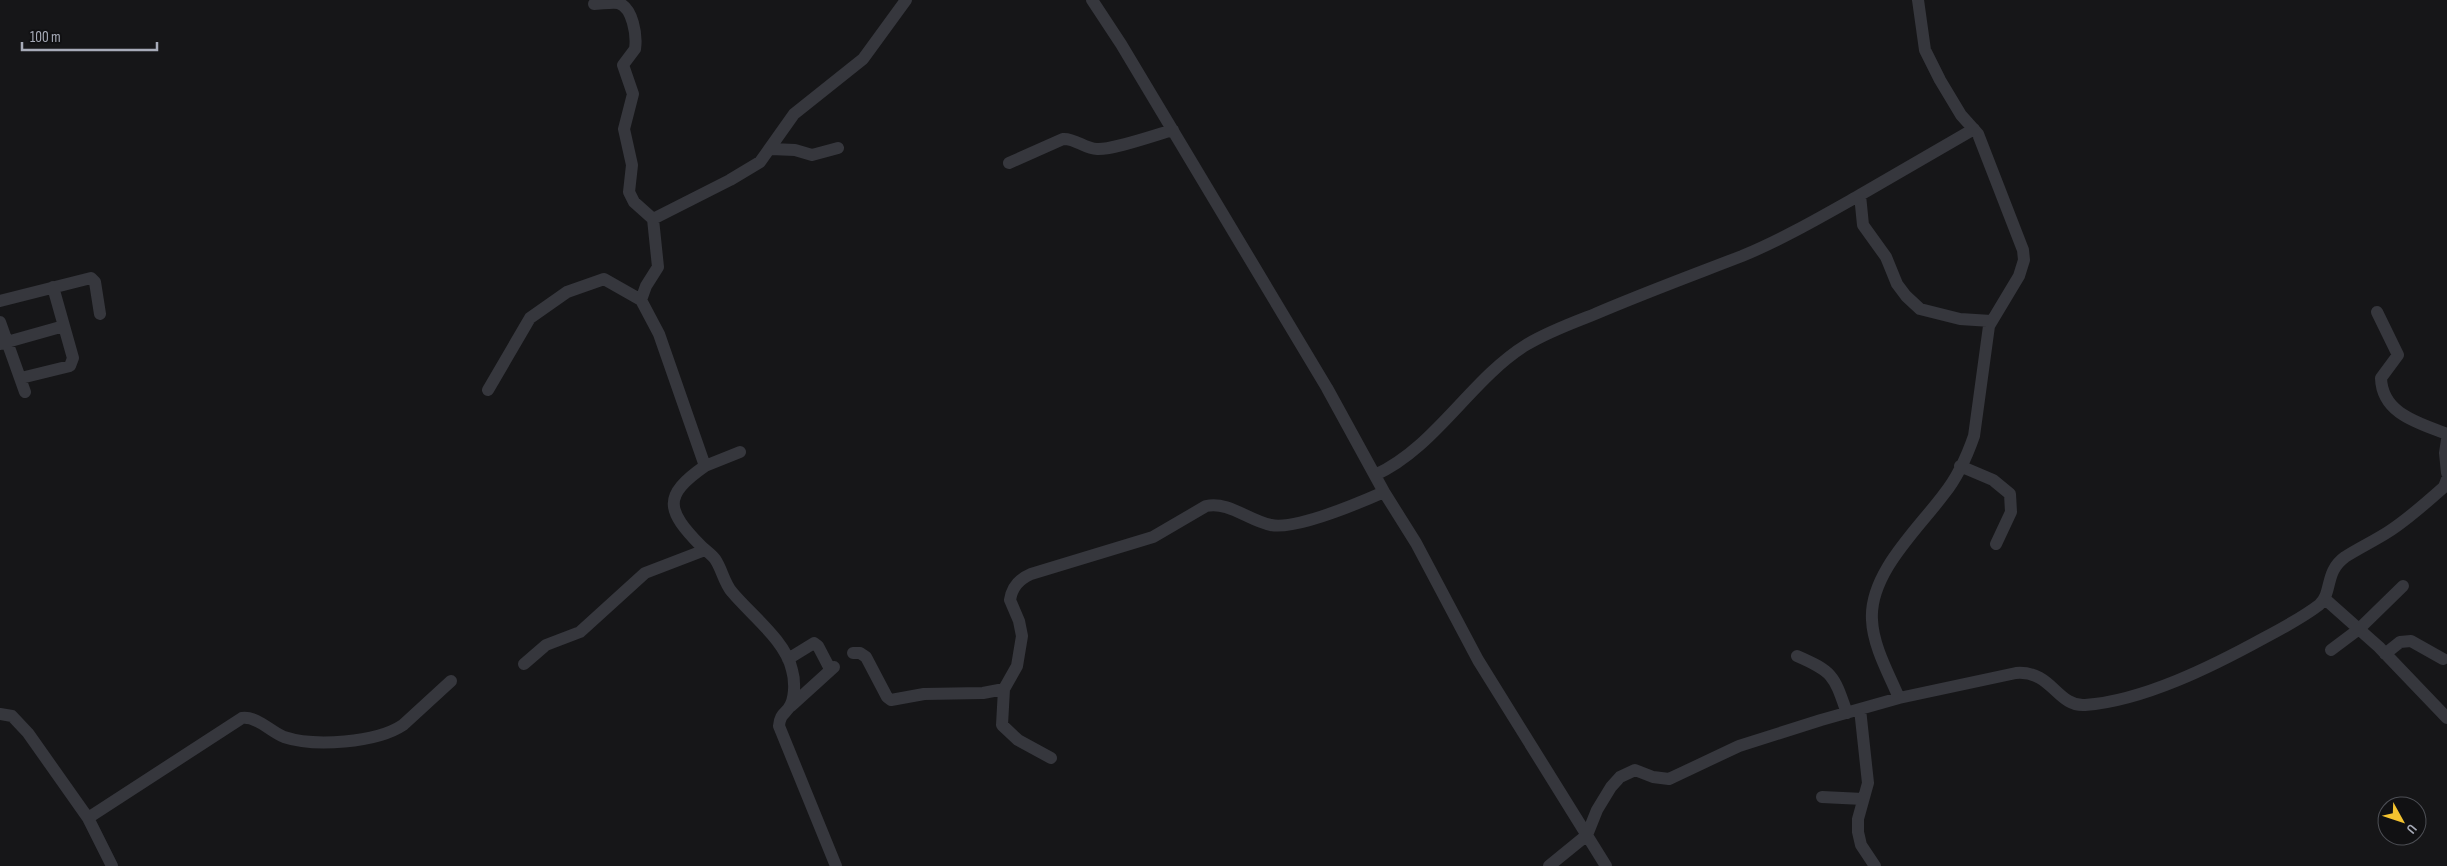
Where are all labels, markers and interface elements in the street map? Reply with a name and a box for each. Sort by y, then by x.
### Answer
scale bar [22,20,158,52]
text: 100 m [30,28,61,47]
north arrow [2377,796,2427,846]
text: U [2403,821,2420,837]

